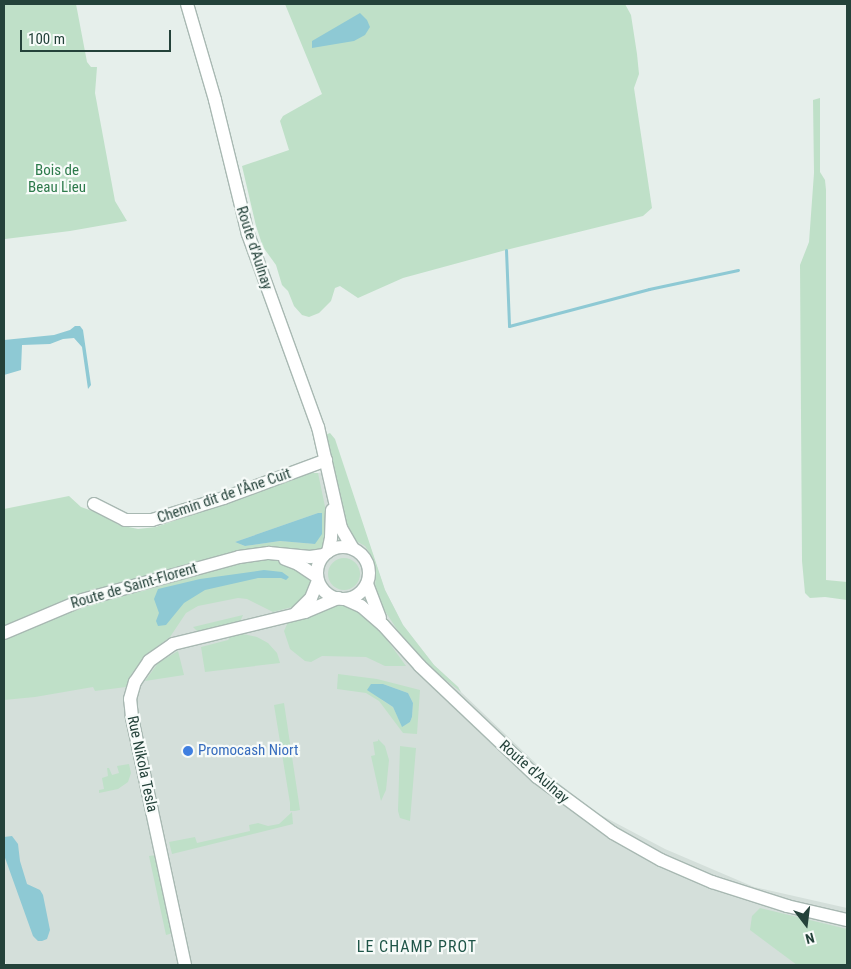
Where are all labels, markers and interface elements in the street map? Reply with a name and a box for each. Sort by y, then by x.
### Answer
scale bar [22,20,174,52]
text: 100 m [28,30,65,48]
park label: Bois de Beau Lieu [28,161,86,196]
street label: Route d'Aulnay [232,204,276,292]
street label: Chemin dit de l'Âne Cuit [155,465,293,527]
street label: Route de Saint-Florent [69,559,199,613]
street label: Rue Nikola Tesla [123,714,161,814]
street label: Route d'Aulnay [495,737,573,807]
place label: Promocash Niort [198,742,298,760]
marker: Promocash Niort [182,745,194,757]
north arrow [781,899,831,949]
text: N [804,930,816,947]
district label: LE CHAMP PROT [355,937,479,957]

